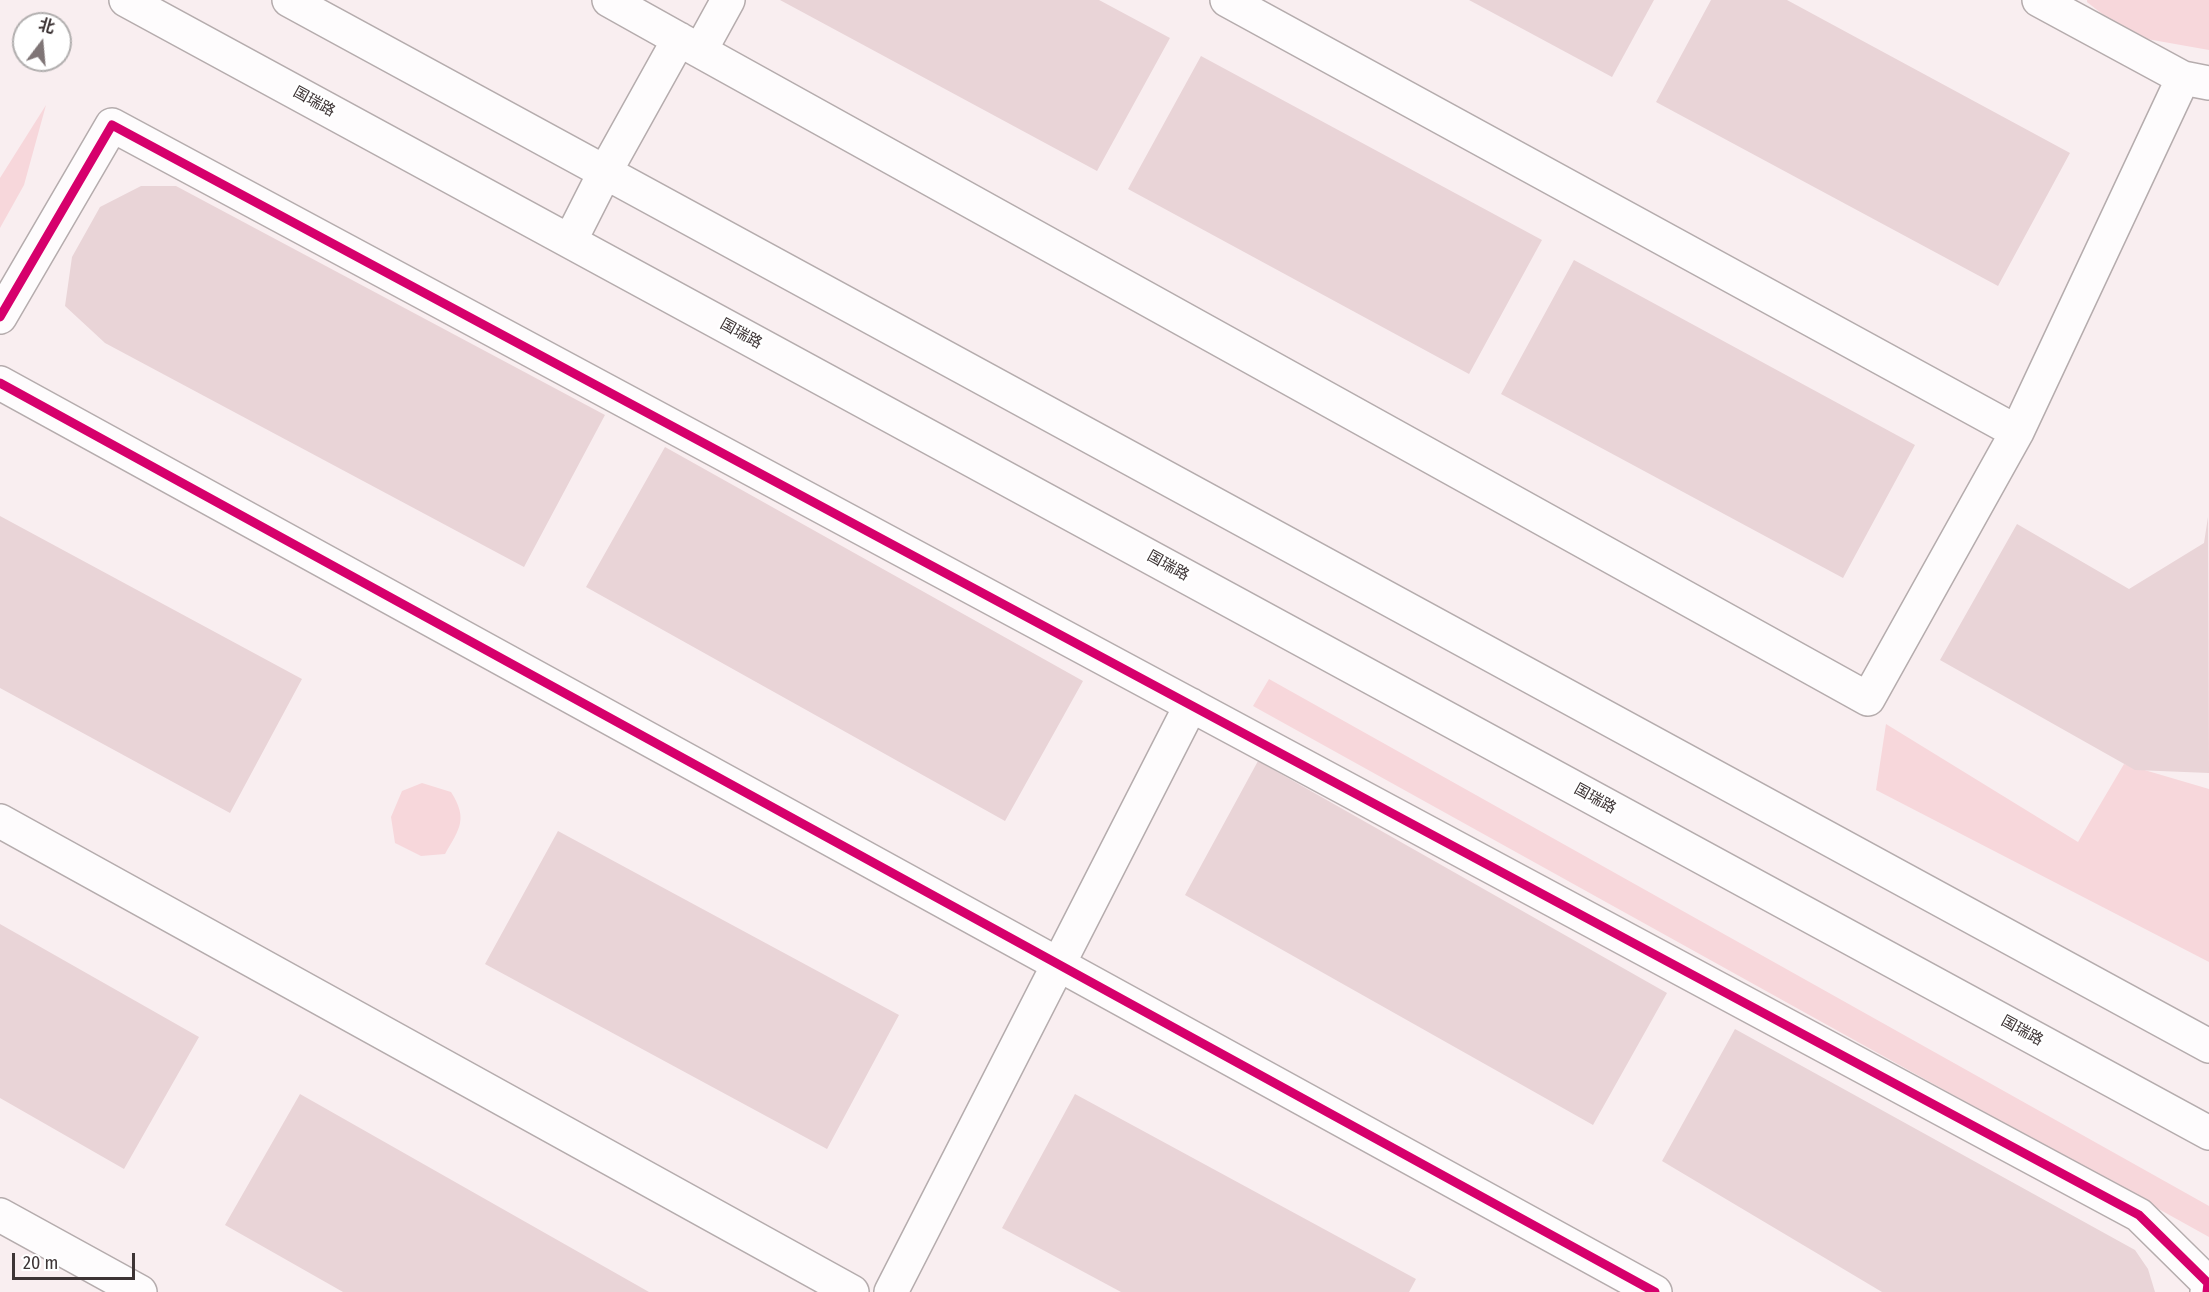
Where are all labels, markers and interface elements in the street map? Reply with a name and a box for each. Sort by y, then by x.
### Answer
north arrow [12,12,72,72]
text: 北 [36,15,57,37]
street label: 国瑞路 [290,83,338,121]
street label: 国瑞路 [717,315,765,353]
street label: 国瑞路 [1144,547,1192,585]
street label: 国瑞路 [1571,780,1619,818]
street label: 国瑞路 [1998,1012,2046,1050]
scale bar [15,1241,138,1279]
text: 20 m [23,1252,58,1274]

